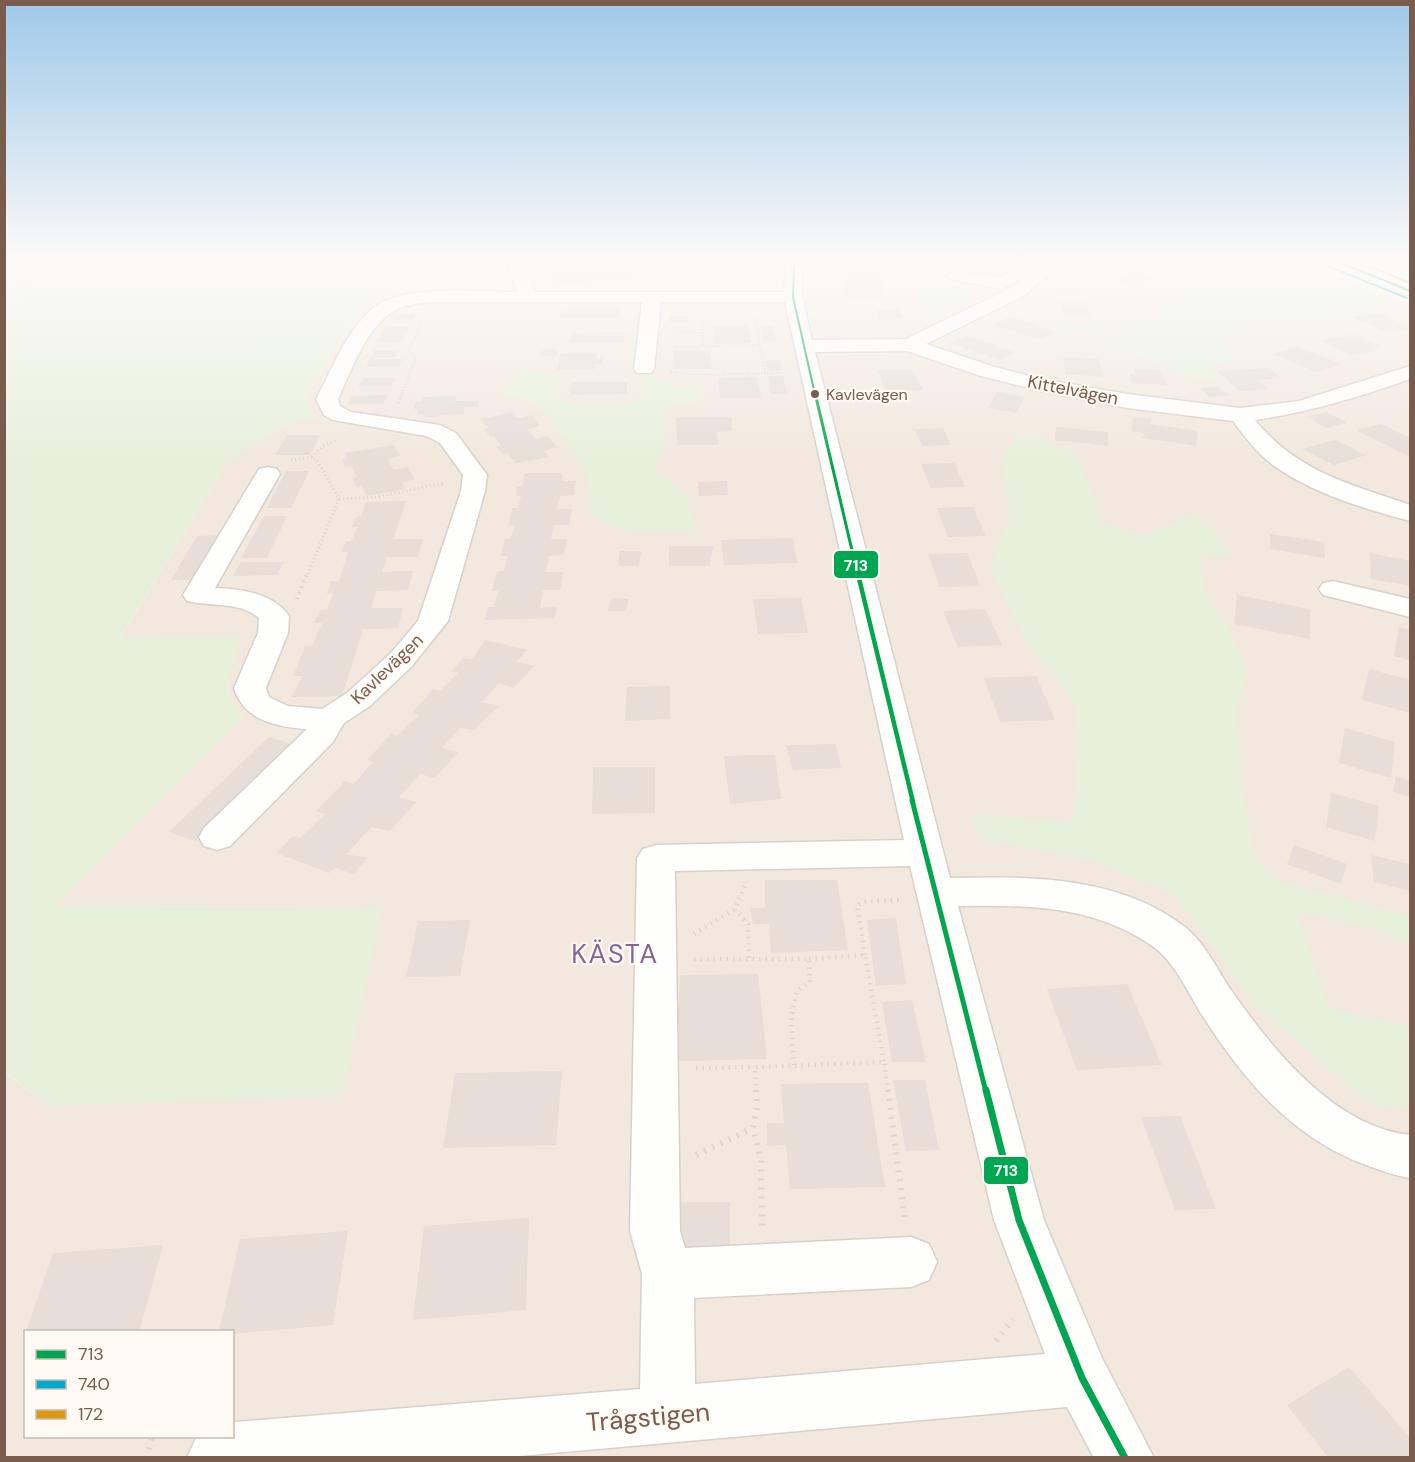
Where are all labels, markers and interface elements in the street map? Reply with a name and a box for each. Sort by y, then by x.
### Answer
street label: Kittelvägen [1026,369,1120,411]
place label: Kavlevägen [826,384,908,405]
marker: Kavlevägen [809,388,821,400]
line badge: 713 [833,550,879,579]
text: 713 [844,555,868,576]
street label: Kavlevägen [346,628,428,710]
district label: KÄSTA [571,936,659,971]
line badge: 713 [983,1156,1029,1185]
text: 713 [994,1160,1018,1181]
legend [24,1330,234,1438]
text: 713 [78,1342,104,1366]
text: 740 [78,1372,110,1396]
street label: Trågstigen [585,1395,711,1439]
text: 172 [78,1402,103,1426]

